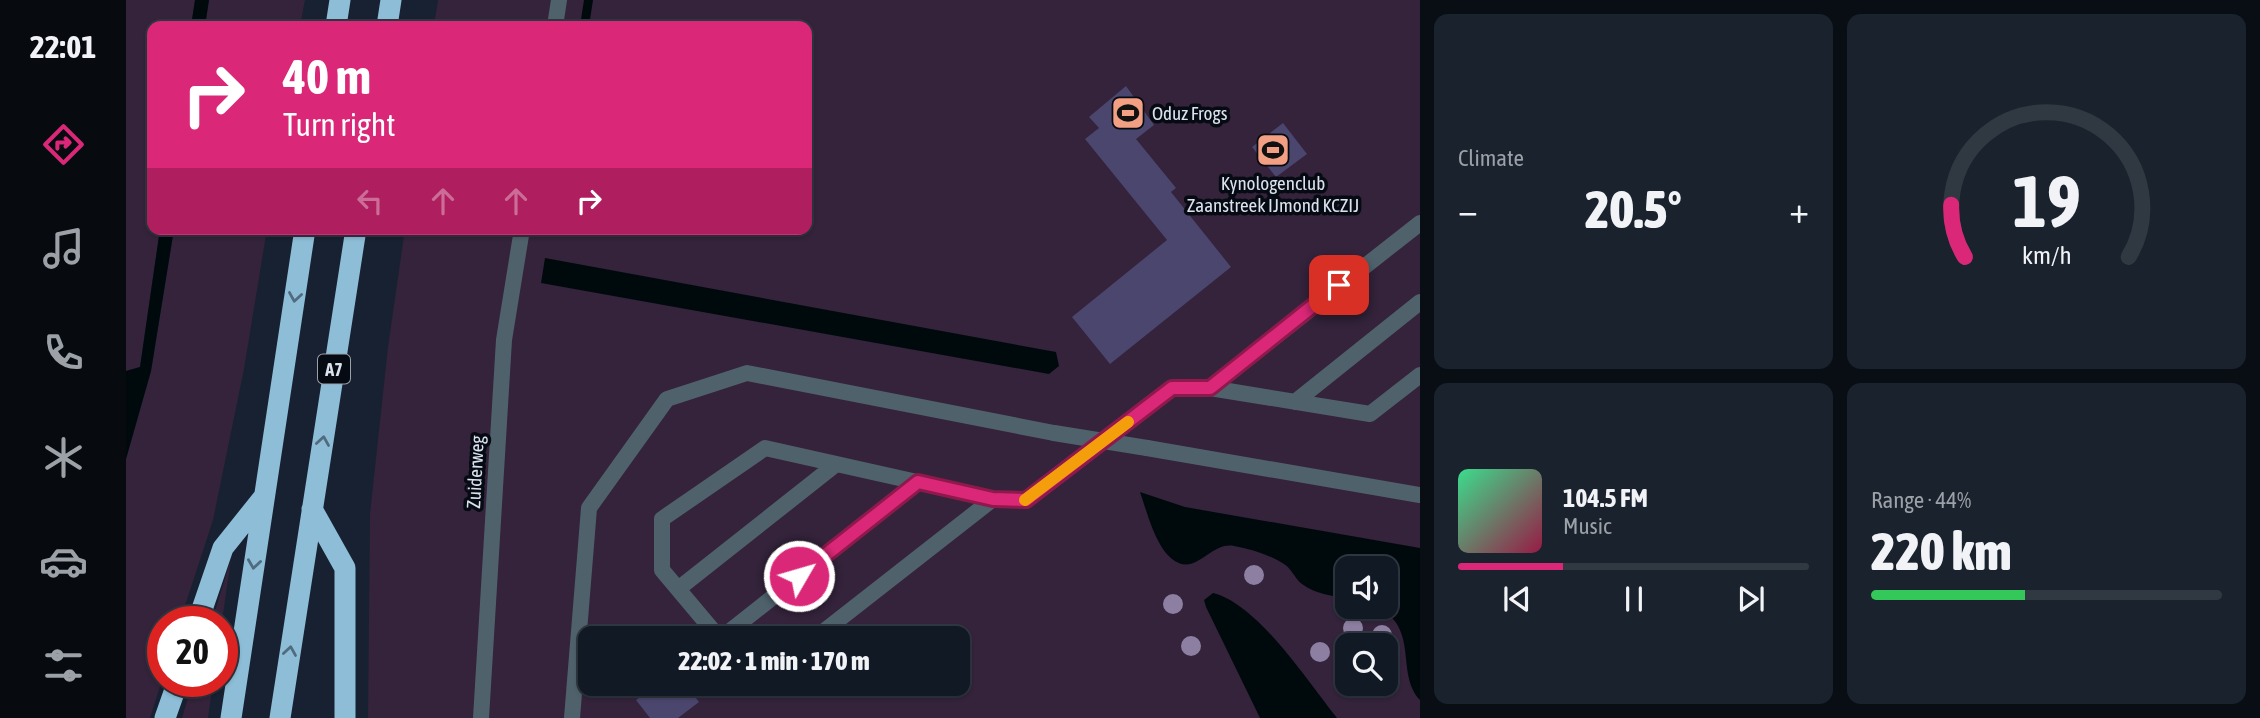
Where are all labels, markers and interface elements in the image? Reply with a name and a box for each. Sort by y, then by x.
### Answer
text: 22:01 [30,28,96,65]
text: 40 m [283,48,371,104]
icon: right [168,49,259,140]
sports icon: Oduz Frogs [1109,94,1147,132]
place label: Oduz Frogs [1152,102,1228,124]
text: Turn right [283,106,396,143]
icon: directions [39,120,88,169]
sports icon: Kynologenclub Zaanstreek IJmond KCZIJ [1254,131,1292,169]
text: Climate [1458,145,1524,171]
text: 19 [2012,160,2081,243]
place label: Kynologenclub Zaanstreek IJmond KCZIJ [1187,172,1359,216]
text: 20.5° [1585,179,1682,239]
icon: left [351,182,389,220]
icon: ahead [424,182,462,220]
icon: ahead [497,182,535,220]
icon: right [570,182,608,220]
text: − [1458,188,1478,231]
text: + [1789,188,1809,231]
icon: music [39,224,88,273]
text: km/h [2022,241,2071,269]
pin [1309,255,1369,315]
icon: arrive [1320,266,1358,304]
one-way arrow [288,291,303,303]
icon: phone [39,328,88,377]
road number: A7 [318,354,350,384]
icon: climate [39,433,88,482]
street label: Zuiderweg [462,434,488,509]
one-way arrow [315,435,330,447]
text: 104.5 FM [1563,483,1648,513]
text: Range · 44% [1871,487,1971,513]
text: Music [1563,513,1611,539]
text: 220 km [1871,521,2012,581]
icon: car [39,537,88,586]
position arrow [762,539,836,613]
map controls [1335,556,1398,696]
button: sound [1335,556,1398,619]
one-way arrow [247,558,262,570]
icon: previous [1498,580,1536,618]
icon: pause [1615,580,1653,618]
icon: next [1732,580,1770,618]
speed limit sign: 20 [147,606,238,697]
button: search [1335,633,1398,696]
icon: filters [39,641,88,690]
one-way arrow [283,645,298,656]
text: 22:02 · 1 min · 170 m [678,646,870,676]

